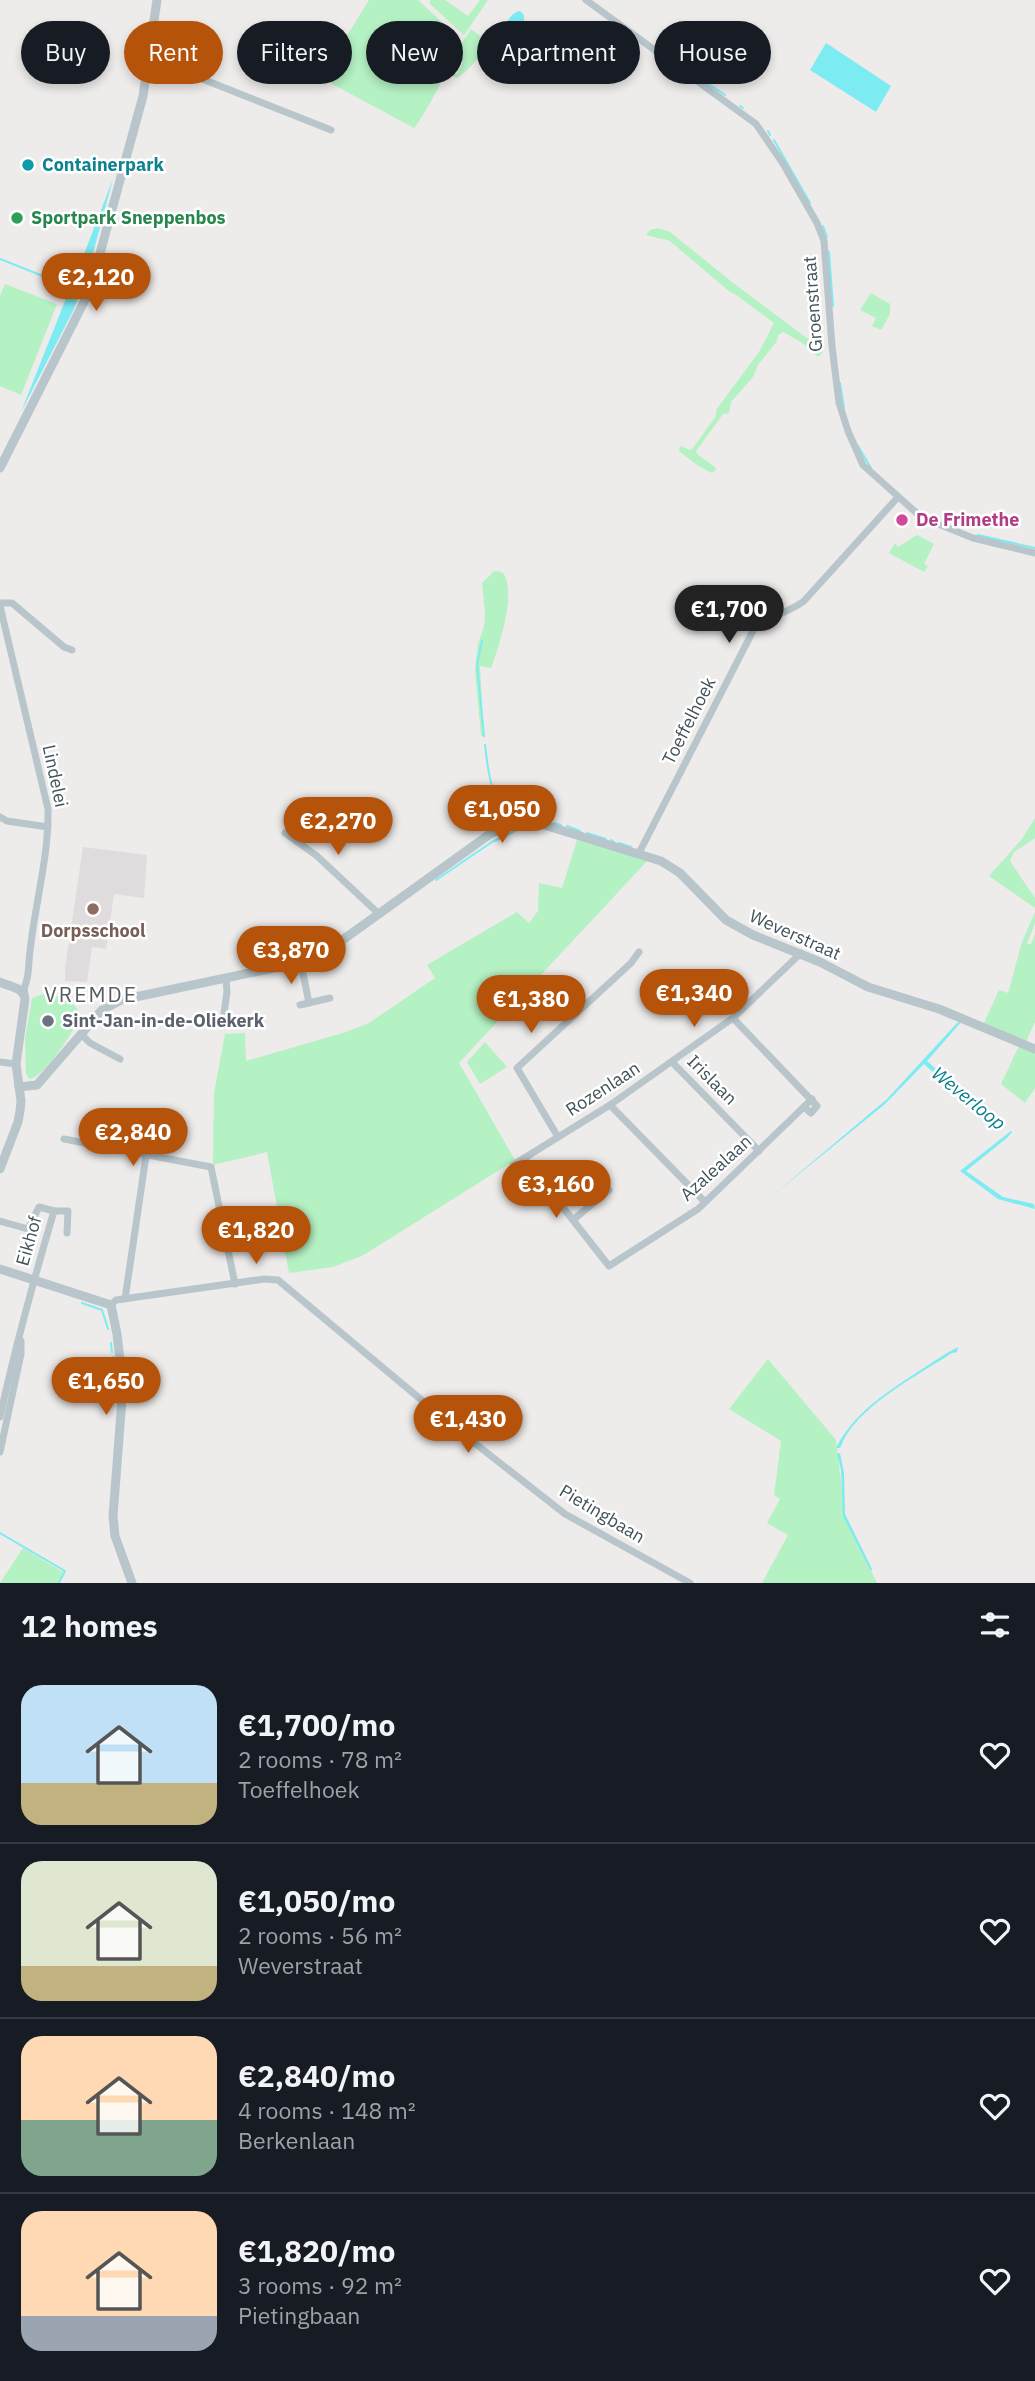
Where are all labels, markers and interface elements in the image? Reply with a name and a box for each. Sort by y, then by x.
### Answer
chip: Buy [21,21,110,84]
chip: Rent [124,21,223,84]
chip: Filters [237,21,352,84]
chip: New [366,21,463,84]
chip: Apartment [477,21,640,84]
chip: House [654,21,771,84]
place label: Containerpark [42,153,164,176]
marker: Containerpark [20,157,36,173]
place label: Sportpark Sneppenbos [31,206,226,229]
marker: Sportpark Sneppenbos [9,210,25,226]
pin: €2,120 [39,254,153,313]
street label: Groenstraat [798,255,827,353]
text: €2,120 [58,261,134,291]
place label: De Frimethe [916,508,1019,531]
marker: De Frimethe [894,512,910,528]
pin: €1,700 [672,586,786,645]
text: €1,700 [691,593,767,623]
street label: Toeffelhoek [657,673,721,768]
street label: Lindelei [38,743,73,809]
pin: €1,050 [445,786,559,845]
text: €1,050 [464,793,540,823]
pin: €2,270 [281,798,395,857]
text: €2,270 [300,805,376,835]
marker: Dorpsschool [85,901,101,917]
street label: Weverstraat [746,904,845,965]
place label: Dorpsschool [41,919,146,942]
pin: €3,870 [234,926,348,986]
text: €3,870 [253,934,329,964]
pin: €1,340 [637,970,751,1029]
pin: €1,380 [474,976,588,1035]
text: €1,340 [656,977,732,1007]
district label: VREMDE [44,980,138,1008]
text: €1,380 [493,983,569,1013]
place label: Sint-Jan-in-de-Oliekerk [62,1009,265,1032]
marker: Sint-Jan-in-de-Oliekerk [40,1013,56,1029]
street label: Irislaan [683,1050,742,1109]
street label: Rozenlaan [561,1056,644,1121]
water label: Weverloop [927,1061,1011,1135]
pin: €2,840 [76,1108,190,1168]
text: €2,840 [95,1116,171,1146]
street label: Azalealaan [675,1129,756,1206]
pin: €3,160 [499,1160,613,1220]
text: €3,160 [518,1168,594,1198]
pin: €1,820 [199,1206,313,1266]
street label: Eikhof [11,1213,47,1268]
text: €1,820 [218,1214,294,1244]
pin: €1,650 [49,1358,163,1417]
text: €1,650 [68,1365,144,1395]
pin: €1,430 [411,1396,525,1455]
text: €1,430 [430,1403,506,1433]
street label: Pietingbaan [555,1479,649,1548]
text: 12 homes [21,1606,158,1645]
icon: filters [976,1606,1014,1644]
text: €1,700/mo [238,1705,395,1744]
icon: home [77,1713,161,1797]
icon: heart [976,1736,1014,1774]
text: 2 rooms · 78 m² [238,1744,402,1774]
text: Toeffelhoek [238,1774,360,1804]
text: €1,050/mo [238,1881,395,1920]
icon: home [77,1889,161,1973]
icon: heart [976,1912,1014,1950]
text: 2 rooms · 56 m² [238,1920,402,1950]
text: Weverstraat [238,1950,363,1980]
text: €2,840/mo [238,2056,395,2095]
icon: home [77,2064,161,2148]
icon: heart [976,2087,1014,2125]
text: 4 rooms · 148 m² [238,2095,416,2125]
text: Berkenlaan [238,2125,355,2155]
text: €1,820/mo [238,2231,395,2270]
icon: home [77,2239,161,2323]
icon: heart [976,2262,1014,2300]
text: 3 rooms · 92 m² [238,2270,402,2300]
text: Pietingbaan [238,2300,360,2330]

